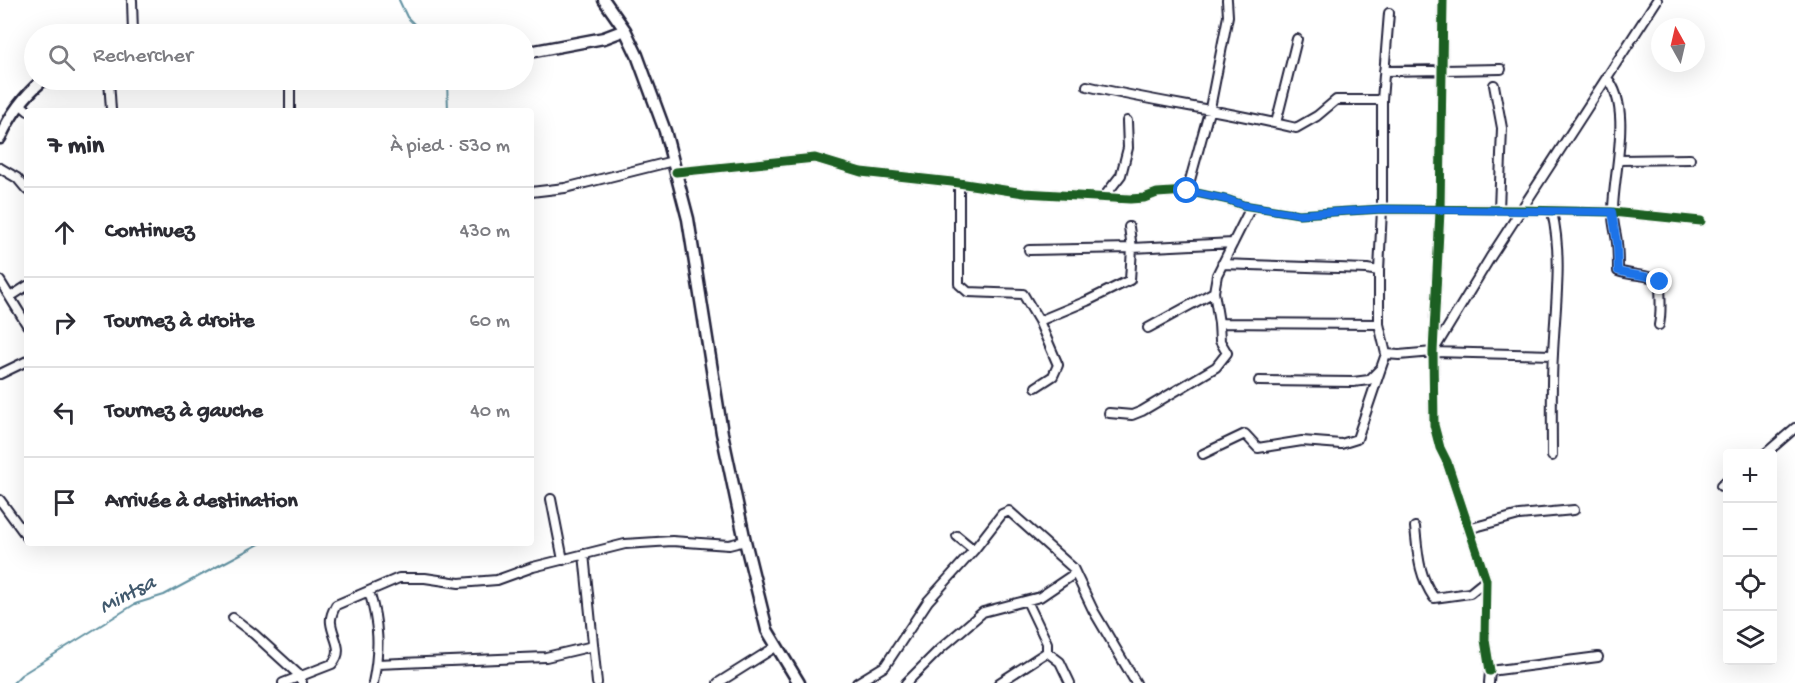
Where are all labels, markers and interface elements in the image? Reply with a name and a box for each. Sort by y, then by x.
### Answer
north arrow [1651,18,1705,72]
search box [24,24,534,90]
icon: search [45,41,78,74]
text: Rechercher [93,44,193,70]
text: 7 min [48,132,104,163]
text: À pied · 530 m [390,136,510,159]
route start [1173,177,1199,203]
icon: ahead [48,216,81,249]
text: Continuez [105,219,194,245]
text: 430 m [460,221,510,244]
route end [1646,268,1672,294]
icon: right [48,306,81,339]
text: Tournez à droite [105,309,254,335]
text: 60 m [470,311,510,334]
icon: left [48,396,81,429]
text: Tournez à gauche [105,399,263,425]
text: 40 m [470,401,510,424]
map controls [1723,449,1777,665]
button: + [1723,449,1777,503]
icon: arrive [48,486,81,519]
text: Arrivée à destination [105,489,298,515]
button: − [1723,503,1777,557]
button: locate [1723,557,1777,611]
water label: Mintsa [95,570,162,621]
button: layers [1723,611,1777,665]

